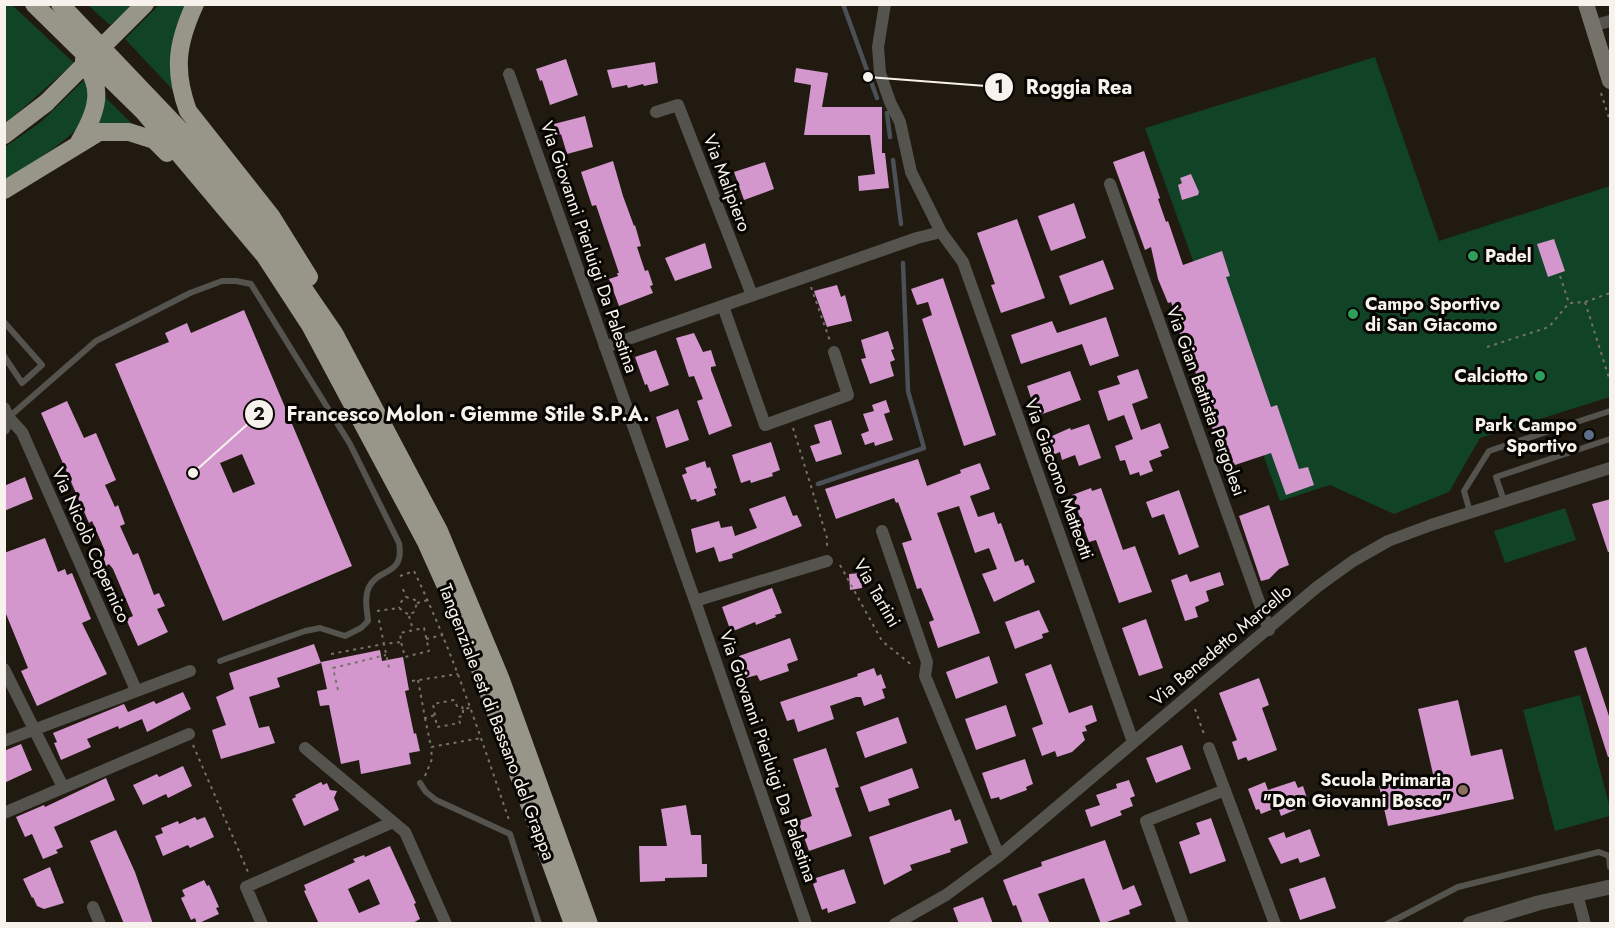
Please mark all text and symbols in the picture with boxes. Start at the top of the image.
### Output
callout: Roggia Rea [984,68,1145,106]
text: Roggia Rea [1026,73,1132,102]
text: 1 [994,74,1004,100]
street label: Via Giovanni Pierluigi Da Palestina [534,117,644,377]
street label: Via Malipiero [696,130,758,236]
place label: Padel [1485,243,1532,269]
marker: Padel [1466,249,1480,263]
place label: Campo Sportivo di San Giacomo [1365,291,1500,338]
street label: Via Gian Battista Pergolesi [1160,302,1252,500]
marker: Campo Sportivo di San Giacomo [1346,307,1360,321]
place label: Calciotto [1454,363,1528,389]
marker: Calciotto [1533,369,1547,383]
callout: Francesco Molon - Giemme Stile S.P.A. [244,395,661,433]
street label: Via Giacomo Matteotti [1018,395,1100,563]
text: Francesco Molon - Giemme Stile S.P.A. [287,400,650,429]
text: 2 [253,401,265,427]
place label: Park Campo Sportivo [1475,412,1577,459]
marker: Park Campo Sportivo [1582,428,1596,442]
street label: Via Nicolò Copernico [45,463,137,627]
street label: Via Tartini [847,554,907,632]
street label: Via Benedetto Marcello [1145,578,1297,712]
street label: Tangenziale est di Bassano del Grappa [432,580,562,864]
street label: Via Giovanni Pierluigi Da Palestina [713,626,823,886]
place label: Scuola Primaria "Don Giovanni Bosco" [1263,767,1451,814]
marker: Scuola Primaria "Don Giovanni Bosco" [1456,783,1470,797]

